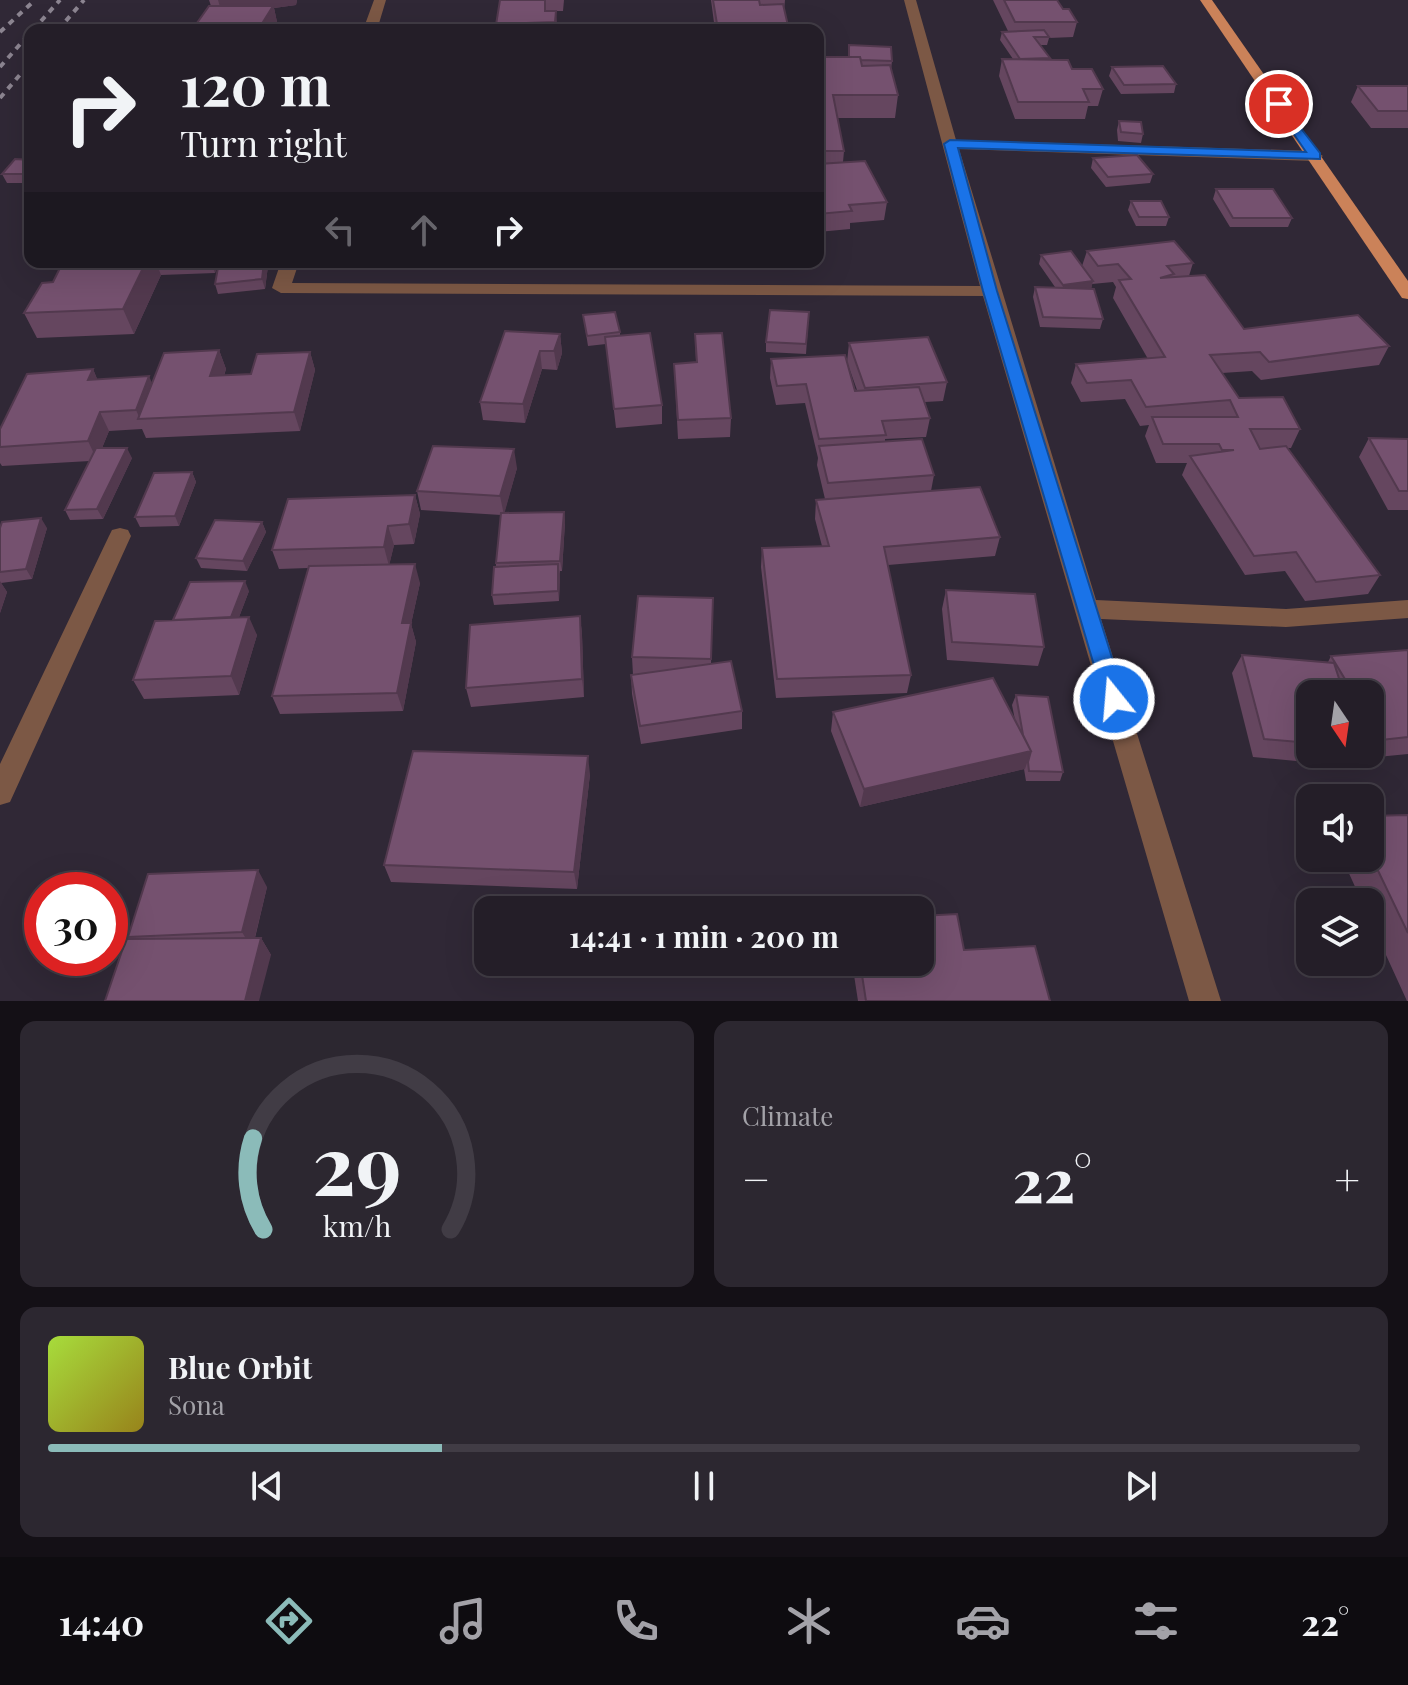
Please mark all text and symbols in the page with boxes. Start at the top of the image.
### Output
text: 120 m [180,46,331,121]
icon: right [48,56,152,160]
pin [1245,70,1313,138]
icon: arrive [1257,82,1301,126]
text: Turn right [180,118,347,166]
icon: left [318,208,362,252]
icon: ahead [402,208,446,252]
icon: right [486,208,530,252]
position arrow [1072,657,1156,741]
north arrow [1296,680,1384,768]
map controls [1296,680,1384,976]
button: sound [1296,784,1384,872]
speed limit sign: 30 [24,872,128,976]
button: layers [1296,888,1384,976]
text: 14:41 · 1 min · 200 m [569,916,839,956]
text: Climate [742,1098,833,1133]
text: 29 [312,1106,402,1217]
text: 22° [1012,1138,1092,1218]
text: − [742,1148,770,1207]
text: + [1334,1148,1360,1207]
text: km/h [323,1206,391,1244]
text: Blue Orbit [168,1347,312,1387]
text: Sona [168,1387,225,1422]
icon: previous [245,1464,289,1508]
icon: pause [682,1464,726,1508]
icon: next [1119,1464,1163,1508]
icon: directions [261,1593,317,1649]
icon: music [435,1593,491,1649]
icon: phone [608,1593,664,1649]
icon: climate [781,1593,837,1649]
icon: car [955,1593,1011,1649]
icon: filters [1128,1593,1184,1649]
text: 14:40 [59,1597,144,1645]
text: 22° [1301,1597,1349,1645]

